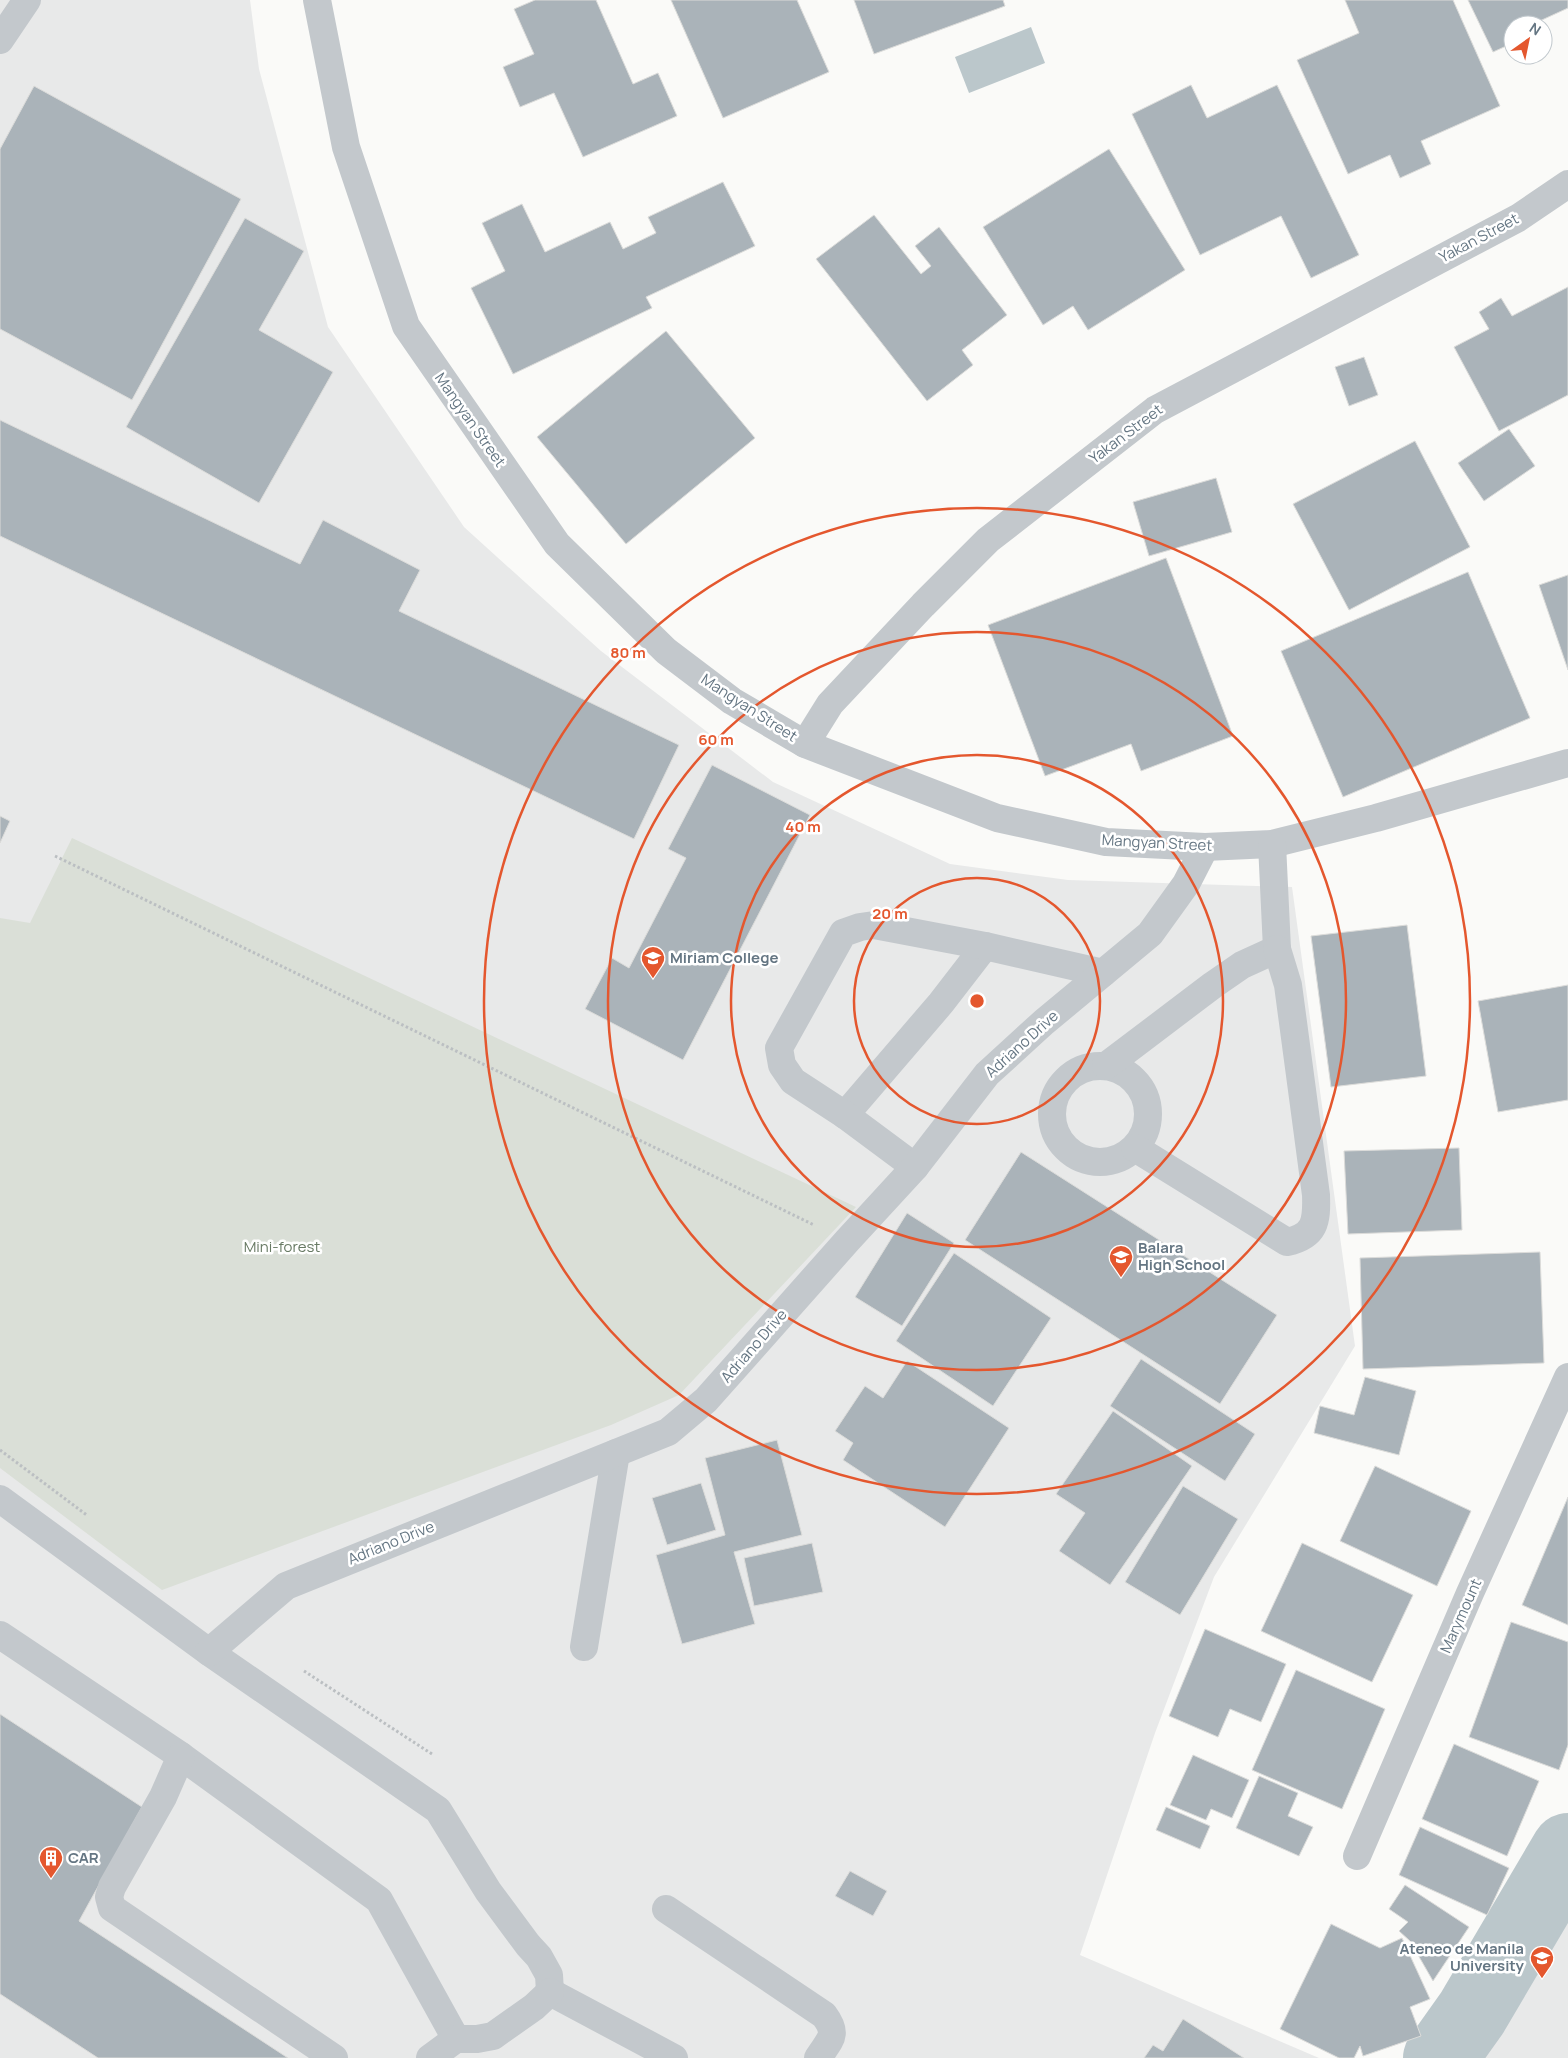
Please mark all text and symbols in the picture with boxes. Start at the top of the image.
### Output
north arrow [1503,15,1553,65]
text: N [1526,18,1545,39]
street label: Yakan Street [1435,208,1522,267]
street label: Mangyan Street [430,368,511,471]
street label: Yakan Street [1085,399,1167,468]
text: 80 m [610,642,646,663]
street label: Mangyan Street [697,669,801,747]
text: 60 m [698,729,734,750]
text: 40 m [785,816,821,837]
street label: Mangyan Street [1101,829,1213,856]
text: 20 m [872,903,908,924]
school or university icon: Miriam College [640,945,666,979]
place label: Miriam College [670,947,778,968]
centre of rings [968,992,986,1010]
street label: Adriano Drive [981,1005,1063,1082]
park label: Mini-forest [244,1236,320,1257]
place label: Balara High School [1138,1237,1225,1275]
school or university icon: Balara High School [1108,1244,1134,1278]
street label: Adriano Drive [716,1304,792,1387]
street label: Adriano Drive [344,1516,437,1569]
street label: Marymount [1435,1575,1486,1656]
building icon: CAR [38,1845,64,1879]
place label: CAR [68,1847,99,1868]
place label: Ateneo de Manila University [1400,1938,1525,1976]
school or university icon: Ateneo de Manila University [1529,1945,1555,1979]

